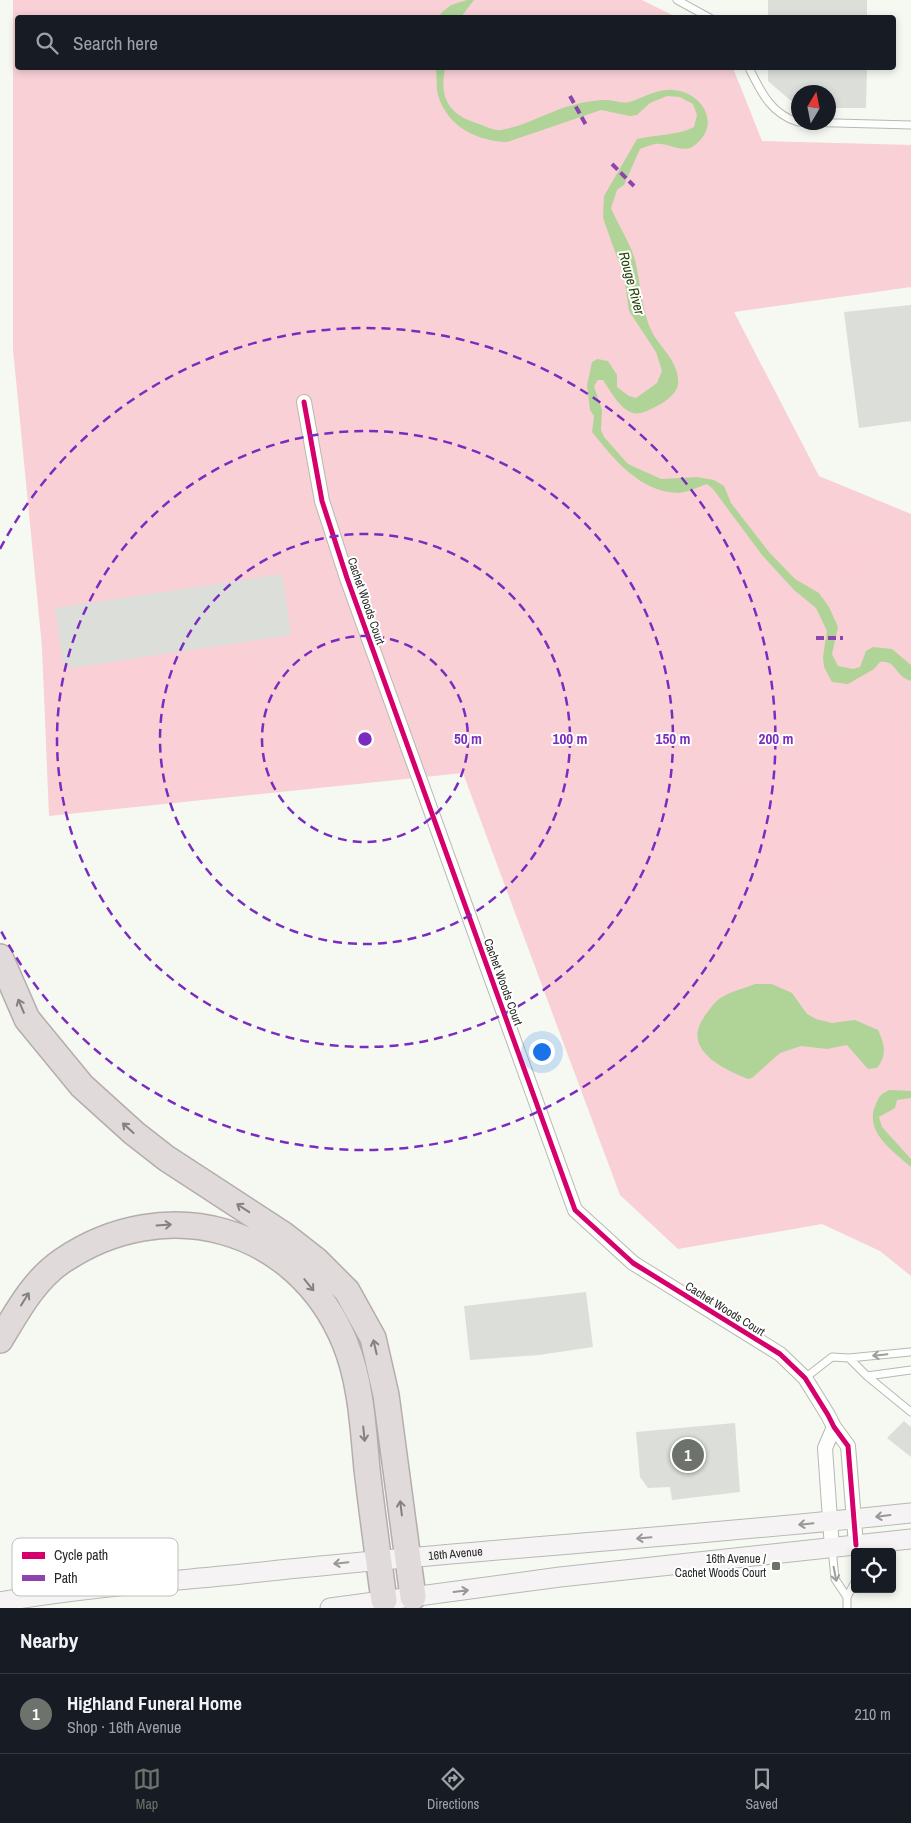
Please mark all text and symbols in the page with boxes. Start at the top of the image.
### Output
search box [15,15,896,70]
icon: search [33,29,61,57]
text: Search here [73,30,158,56]
north arrow [791,85,836,130]
water label: Rouge River [615,250,649,318]
street label: Cachet Woods Court [344,555,388,647]
text: 50 m [454,728,482,749]
text: 100 m [553,728,587,749]
text: 150 m [656,728,690,749]
text: 200 m [759,728,793,749]
centre of rings [356,730,374,748]
street label: Cachet Woods Court [480,936,526,1028]
one-way arrow [16,999,26,1014]
your location [529,1039,555,1065]
one-way arrow [121,1122,134,1133]
one-way arrow [236,1203,250,1213]
one-way arrow [156,1220,172,1230]
one-way arrow [303,1278,314,1291]
street label: Cachet Woods Court [682,1278,768,1340]
one-way arrow [21,1292,31,1306]
one-way arrow [370,1340,379,1356]
one-way arrow [872,1350,888,1360]
one-way arrow [359,1426,369,1442]
pin: 1 [672,1436,704,1474]
one-way arrow [395,1500,405,1516]
one-way arrow [875,1511,891,1521]
one-way arrow [798,1519,814,1529]
one-way arrow [636,1534,652,1543]
legend [12,1538,178,1596]
street label: 16th Avenue [427,1543,483,1564]
text: Cycle path [54,1546,108,1564]
map controls [851,1548,896,1593]
button: locate [851,1548,896,1593]
place label: 16th Avenue / Cachet Woods Court [675,1551,766,1581]
one-way arrow [333,1558,349,1568]
marker: 16th Avenue / Cachet Woods Court [770,1560,782,1572]
one-way arrow [831,1565,841,1581]
text: Path [54,1569,78,1587]
one-way arrow [453,1586,469,1596]
text: Nearby [20,1626,78,1655]
text: Highland Funeral Home [67,1690,242,1716]
text: 1 [32,1703,40,1725]
text: 210 m [855,1703,891,1725]
text: Shop · 16th Avenue [67,1716,181,1738]
tab: Map [133,1765,161,1813]
tab: Directions [427,1765,479,1813]
tab: Saved [745,1765,778,1813]

